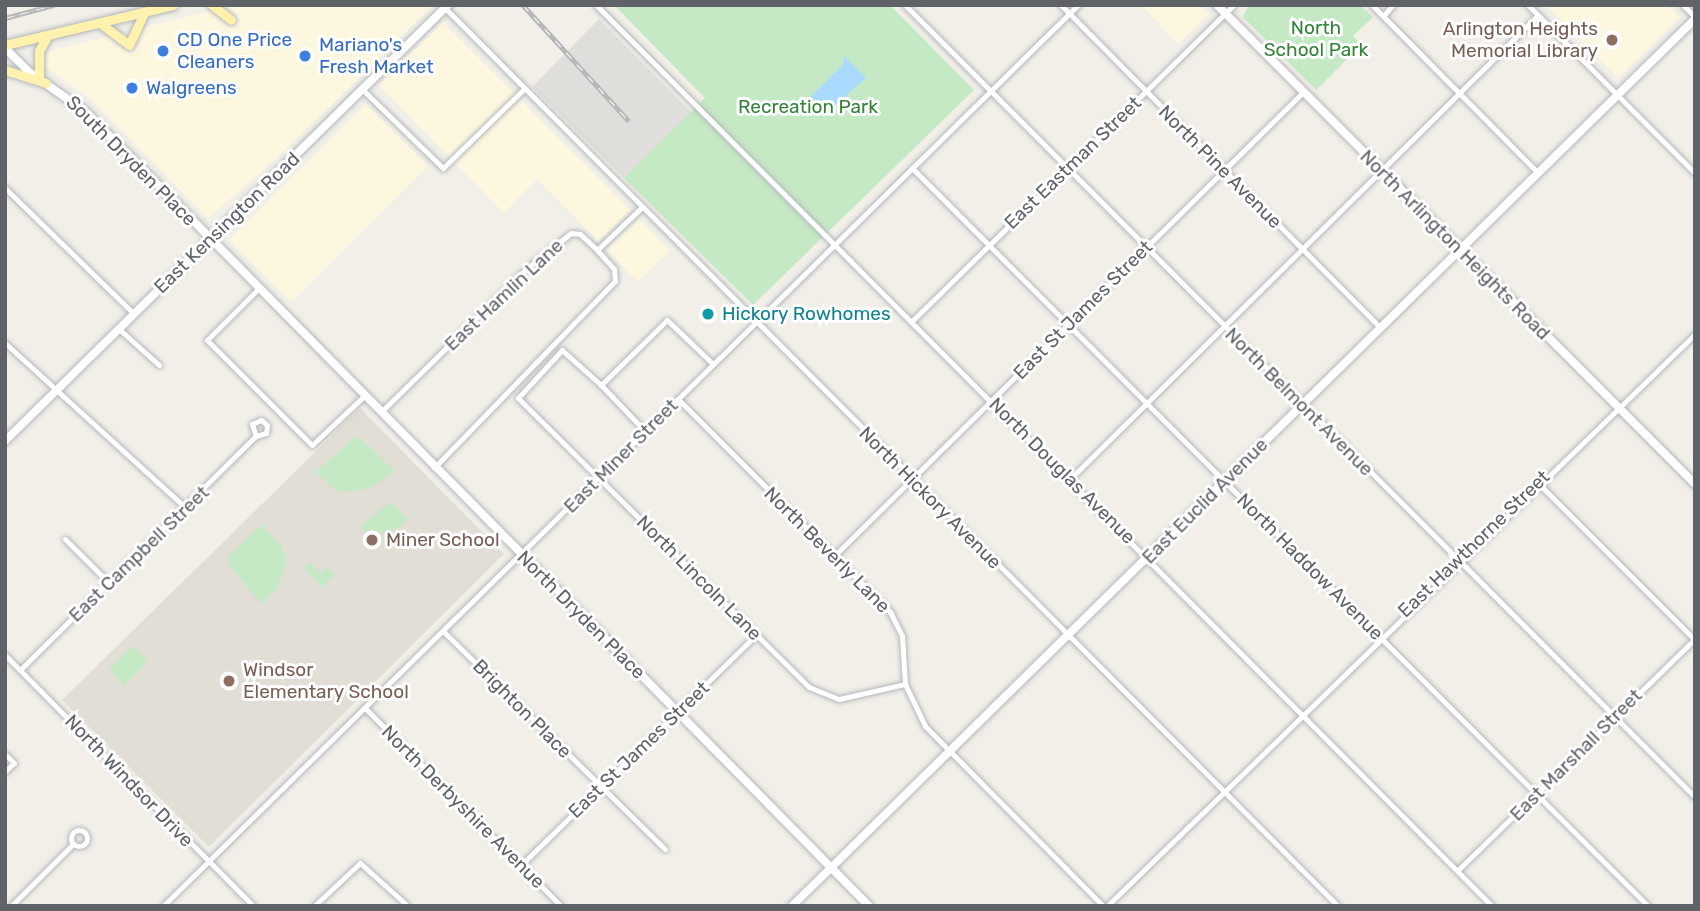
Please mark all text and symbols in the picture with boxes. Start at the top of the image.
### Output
park label: North School Park [1264,17,1368,61]
place label: Arlington Heights Memorial Library [1443,18,1598,62]
place label: CD One Price Cleaners [177,29,292,73]
marker: Arlington Heights Memorial Library [1604,32,1620,48]
place label: Mariano's Fresh Market [319,34,434,78]
marker: CD One Price Cleaners [155,43,171,59]
marker: Mariano's Fresh Market [297,48,313,64]
place label: Walgreens [146,77,237,99]
marker: Walgreens [124,80,140,96]
street label: South Dryden Place [61,91,201,231]
street label: East Eastman Street [1000,92,1146,234]
park label: Recreation Park [738,96,878,118]
street label: North Pine Avenue [1154,101,1286,233]
street label: North Arlington Heights Road [1355,145,1555,345]
street label: East Kensington Road [150,148,304,298]
street label: East Hamlin Lane [440,234,568,356]
street label: East St James Street [1009,236,1157,384]
place label: Hickory Rowhomes [722,303,891,325]
marker: Hickory Rowhomes [700,306,716,322]
street label: North Belmont Avenue [1220,323,1378,481]
street label: North Douglas Avenue [984,393,1140,549]
street label: East Miner Street [559,394,683,518]
street label: North Hickory Avenue [854,422,1006,574]
street label: East Euclid Avenue [1137,433,1273,569]
street label: East Hawthorne Street [1393,466,1555,622]
street label: East Campbell Street [64,481,214,627]
street label: North Beverly Lane [759,482,895,618]
street label: North Haddow Avenue [1232,489,1388,645]
street label: North Lincoln Lane [632,511,766,645]
place label: Miner School [386,529,500,551]
marker: Miner School [364,532,380,548]
street label: North Dryden Place [512,546,650,684]
street label: Brighton Place [468,655,576,763]
place label: Windsor Elementary School [243,659,409,703]
marker: Windsor Elementary School [221,673,237,689]
street label: East St James Street [564,677,714,823]
street label: East Marshall Street [1505,684,1647,826]
street label: North Windsor Drive [60,710,198,852]
street label: North Derbyshire Avenue [377,721,549,893]

